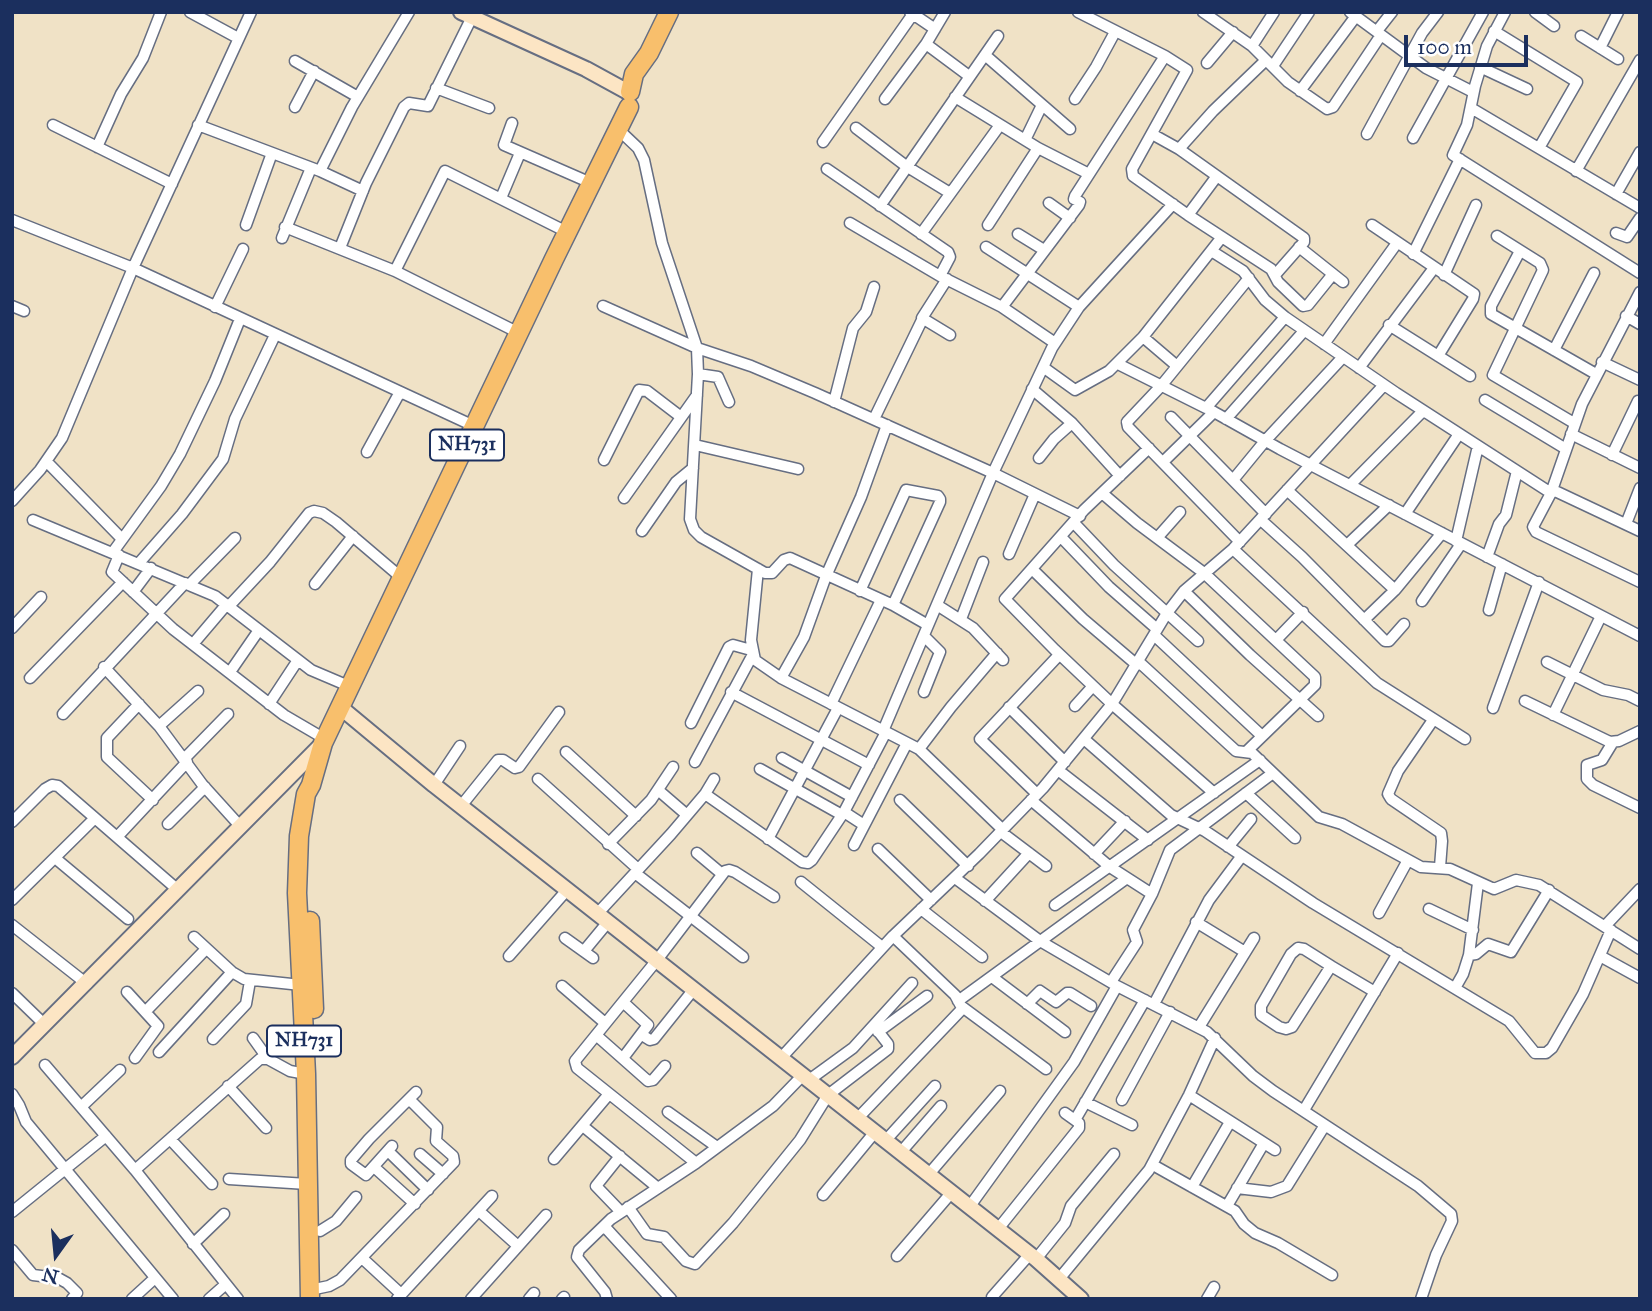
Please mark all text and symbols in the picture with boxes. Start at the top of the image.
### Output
scale bar [1407,21,1531,65]
text: 100 m [1417,34,1472,60]
road number: NH731 [430,430,504,460]
road number: NH731 [267,1026,341,1056]
north arrow [21,1220,91,1290]
text: N [40,1263,61,1289]

